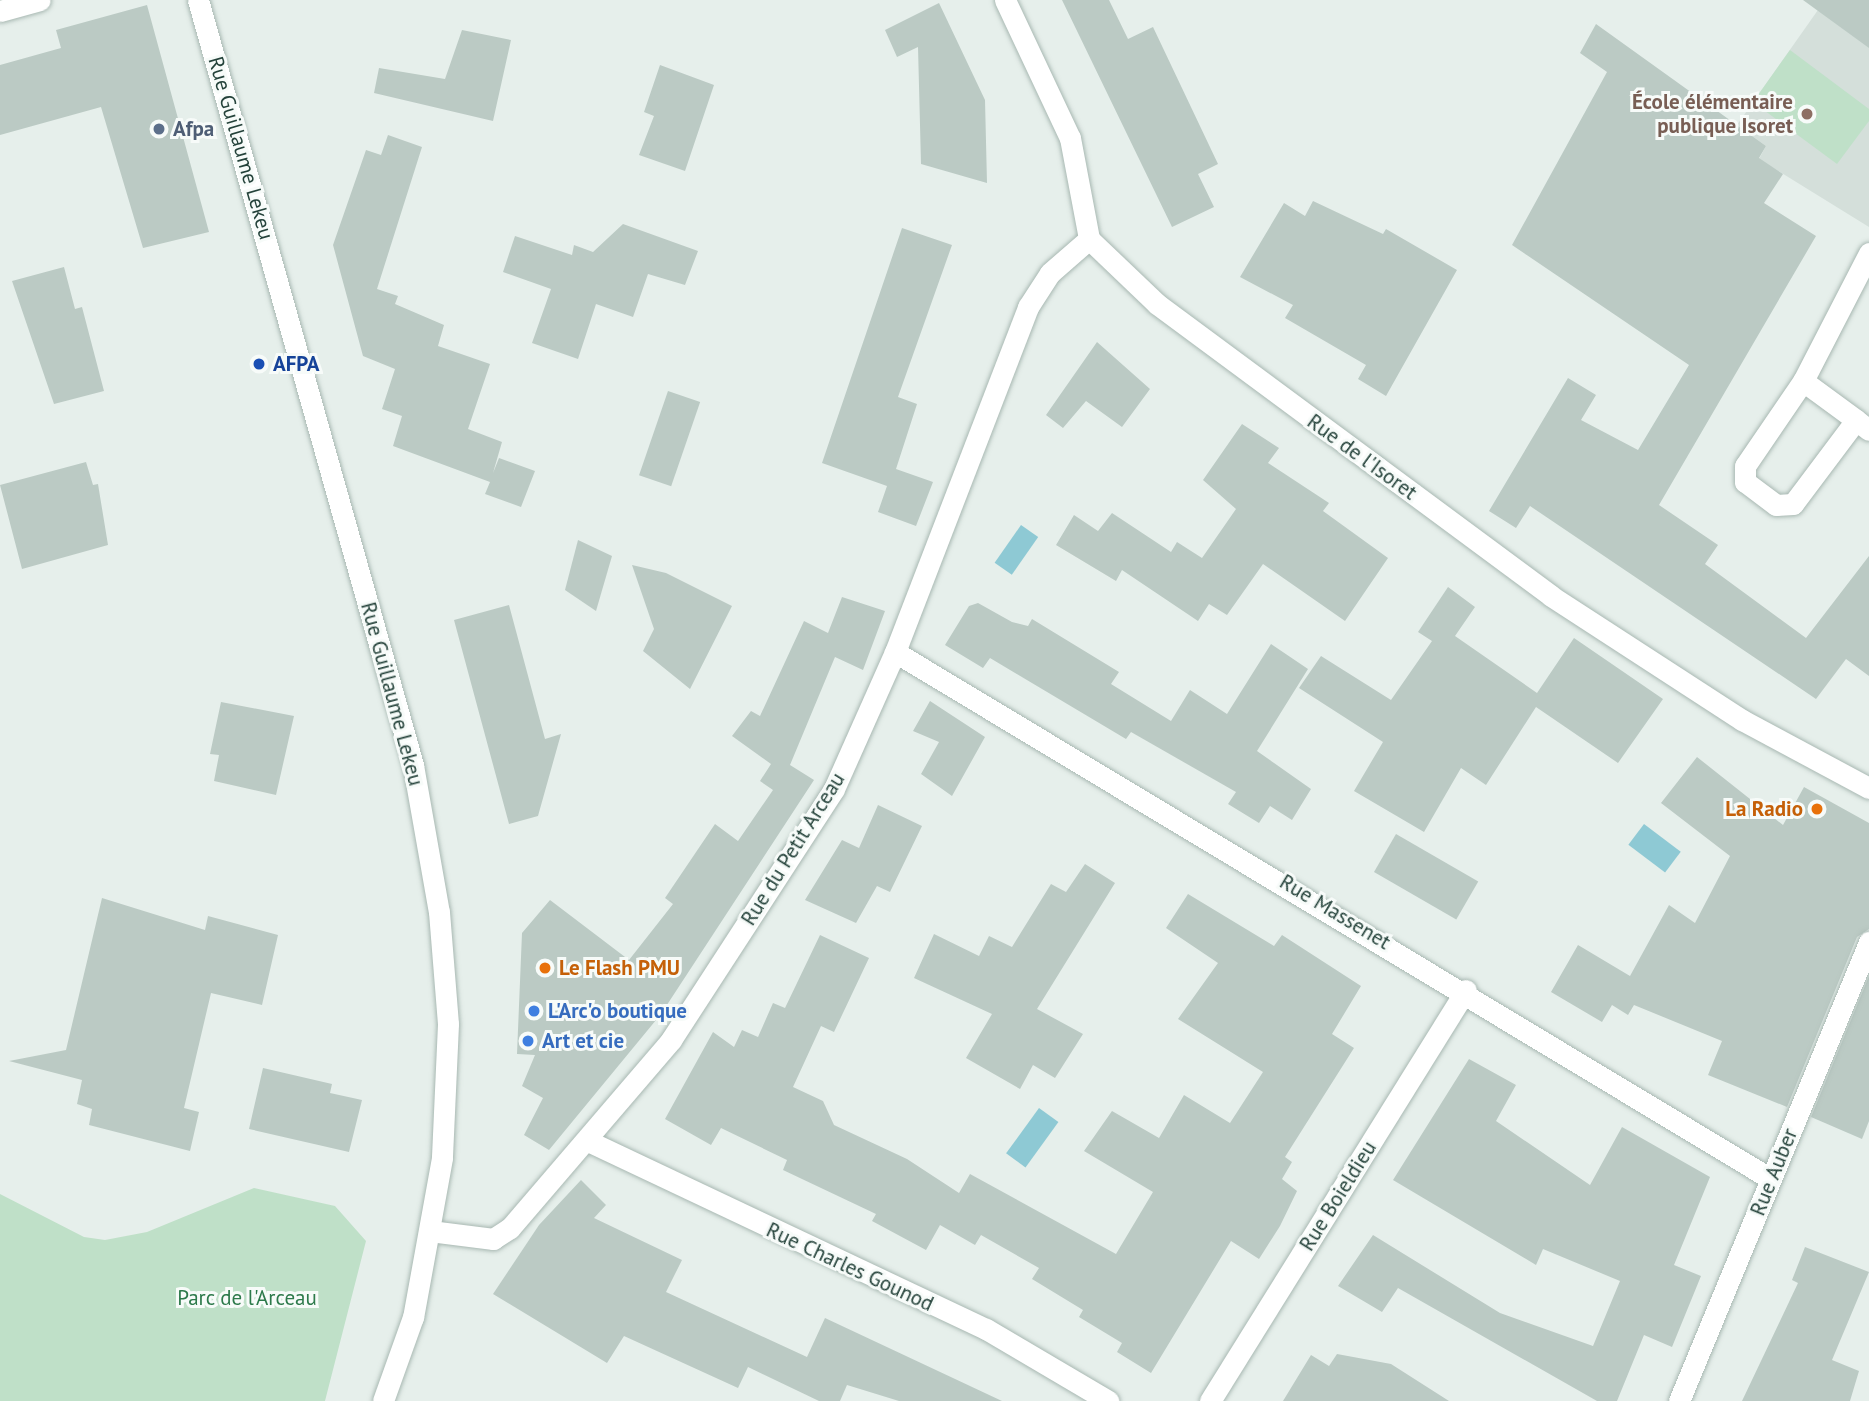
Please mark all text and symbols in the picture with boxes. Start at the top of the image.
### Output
street label: Rue Guillaume Lekeu [203,54,279,242]
place label: École élémentaire publique Isoret [1632,89,1793,139]
marker: École élémentaire publique Isoret [1799,106,1815,122]
place label: Afpa [173,116,214,142]
marker: Afpa [151,121,167,137]
place label: AFPA [273,351,319,377]
marker: AFPA [251,356,267,372]
street label: Rue de l'Isoret [1302,409,1422,505]
street label: Rue Guillaume Lekeu [355,599,429,789]
street label: Rue du Petit Arceau [736,768,850,930]
place label: La Radio [1725,796,1803,822]
marker: La Radio [1809,801,1825,817]
street label: Rue Massenet [1275,869,1395,955]
place label: Le Flash PMU [559,955,680,981]
marker: Le Flash PMU [537,960,553,976]
place label: L'Arc'o boutique [548,998,687,1024]
marker: L'Arc'o boutique [526,1003,542,1019]
place label: Art et cie [542,1028,624,1054]
marker: Art et cie [520,1033,536,1049]
street label: Rue Auber [1745,1124,1803,1220]
street label: Rue Boieldieu [1294,1136,1382,1256]
street label: Rue Charles Gounod [762,1217,938,1317]
park label: Parc de l'Arceau [177,1285,317,1311]

